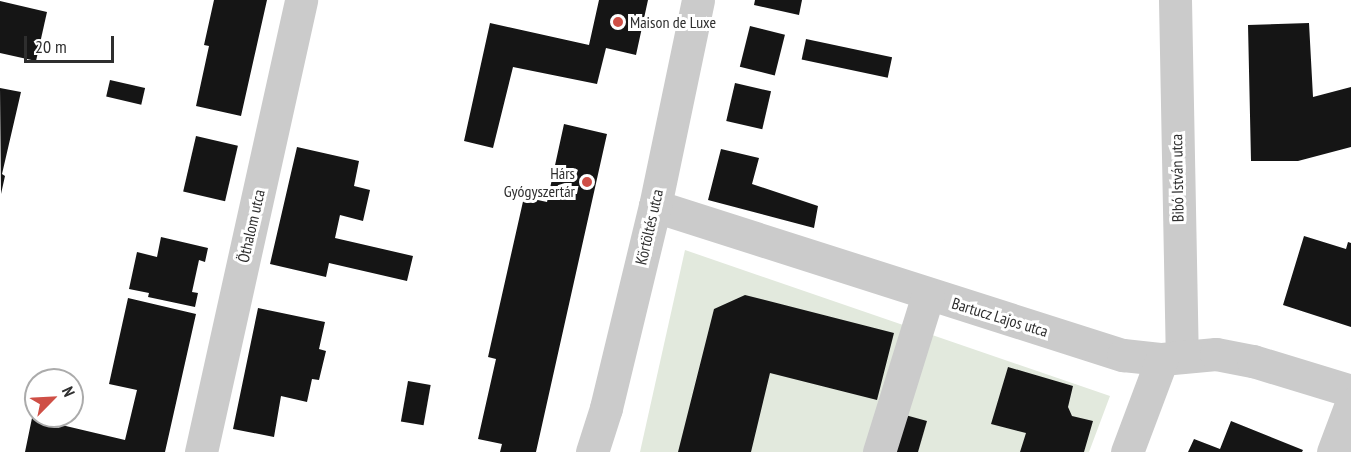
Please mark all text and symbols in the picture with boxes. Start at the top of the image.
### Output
place label: Maison de Luxe [630,12,716,32]
marker: Maison de Luxe [611,15,625,29]
scale bar [27,24,117,62]
text: 20 m [35,35,67,58]
street label: Bibó István utca [1167,134,1187,222]
place label: Hárs Gyógyszertár [504,163,575,201]
marker: Hárs Gyógyszertár [580,175,594,189]
street label: Körtöltés utca [631,187,667,267]
street label: Öthalom utca [233,188,269,264]
street label: Bartucz Lajos utca [949,293,1051,341]
north arrow [24,368,84,428]
text: N [58,383,80,399]

